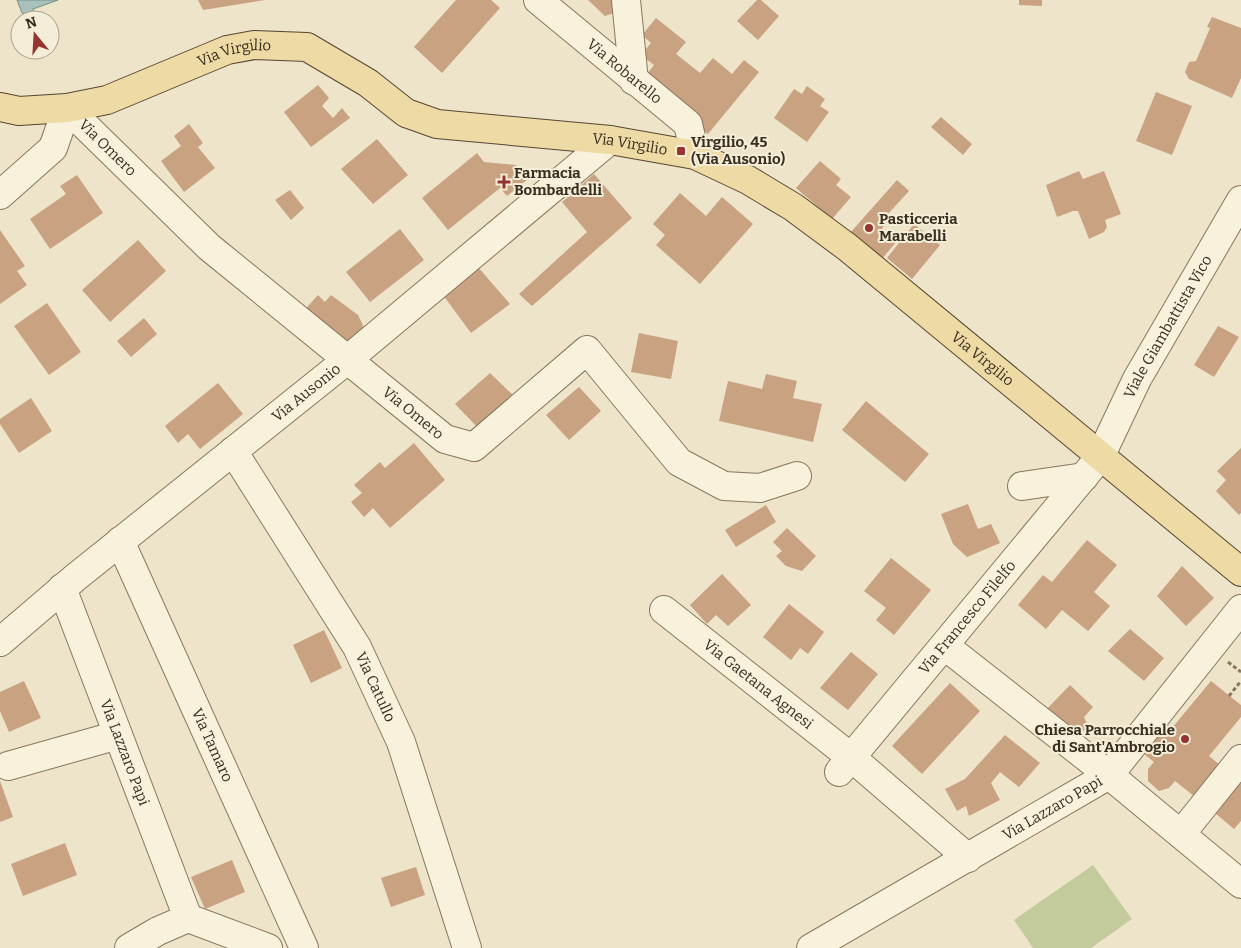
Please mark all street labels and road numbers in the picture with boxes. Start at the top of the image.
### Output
street label: Via Robarello [583,35,666,108]
street label: Via Virgilio [195,36,272,70]
street label: Via Omero [75,116,140,180]
street label: Via Virgilio [592,129,669,159]
street label: Viale Giambattista Vico [1120,252,1216,401]
street label: Via Virgilio [948,328,1018,390]
street label: Via Ausonio [268,360,344,426]
street label: Via Omero [379,383,447,443]
street label: Via Francesco Filelfo [915,557,1020,678]
street label: Via Gaetana Agnesi [700,636,817,733]
street label: Via Catullo [352,649,399,725]
street label: Via Lazzaro Papi [96,697,153,809]
street label: Via Tamaro [188,705,237,785]
street label: Via Lazzaro Papi [999,772,1106,844]

